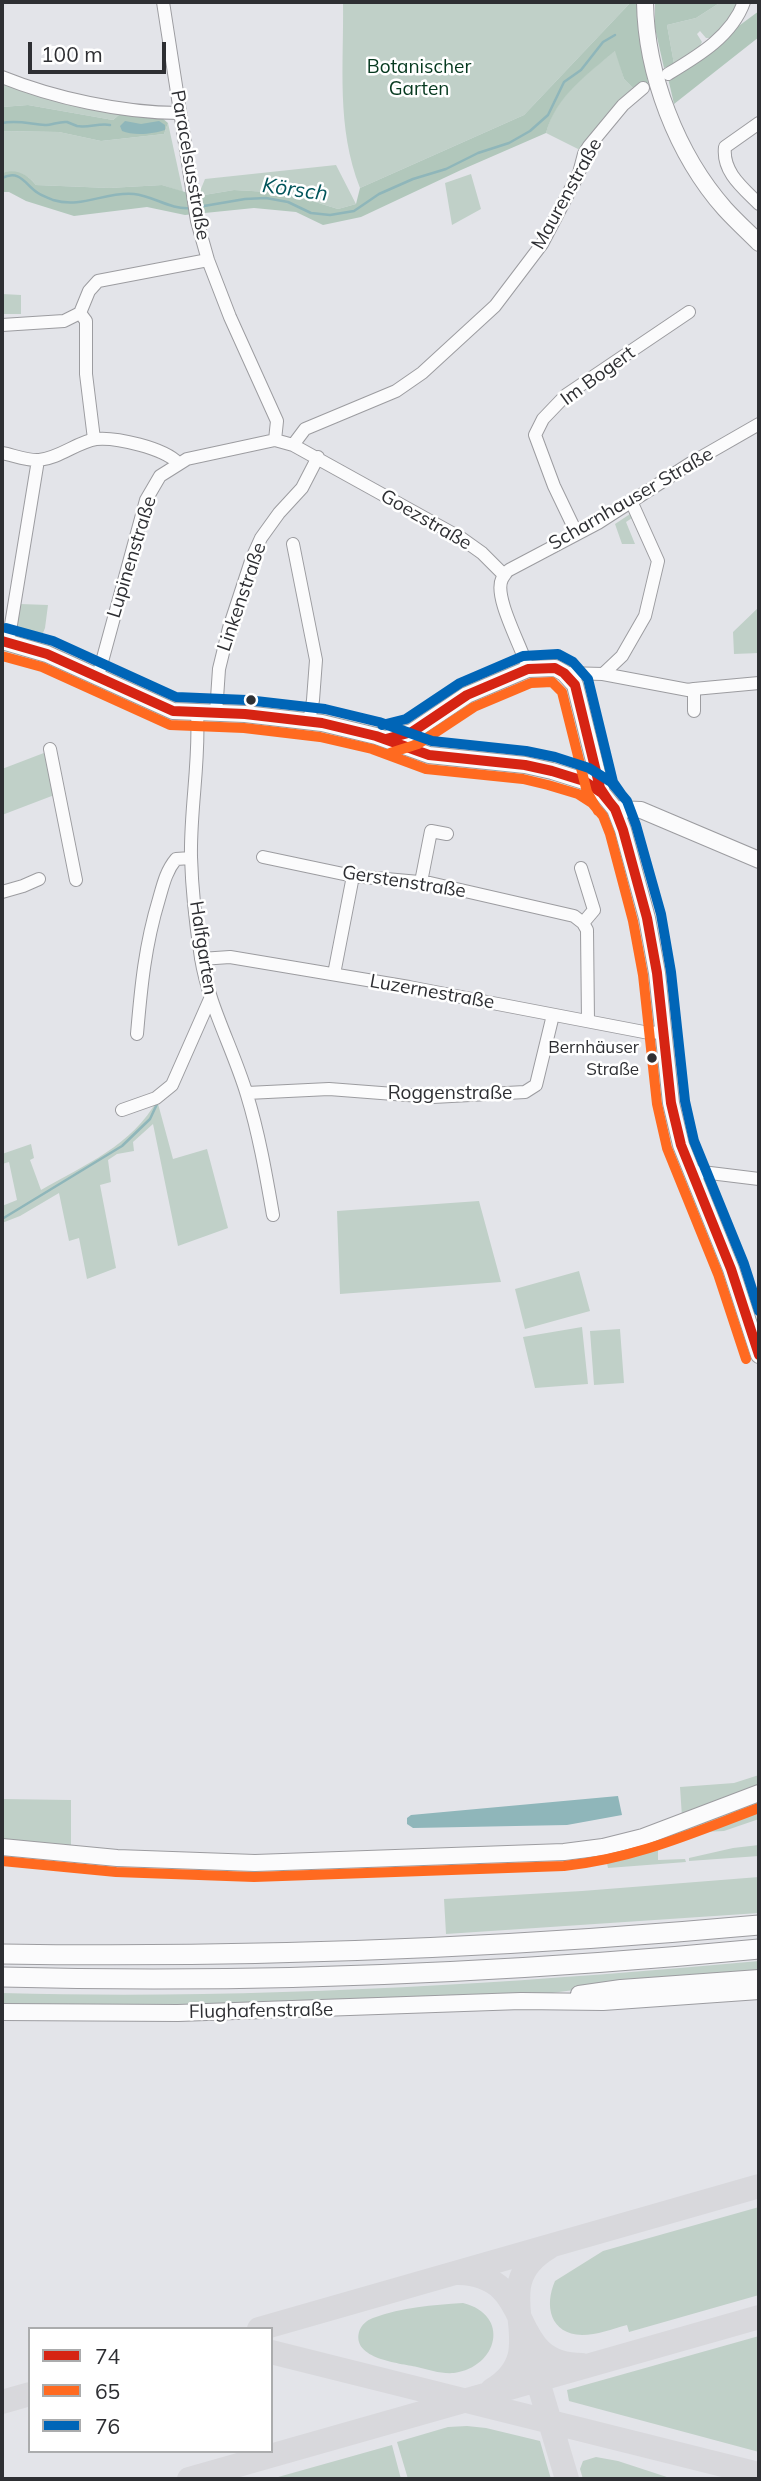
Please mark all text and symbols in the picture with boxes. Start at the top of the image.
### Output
scale bar [32,28,170,72]
text: 100 m [41,41,103,67]
park label: Botanischer Garten [367,56,471,100]
street label: Paracelsusstraße [166,88,214,242]
street label: Maurenstraße [527,134,607,254]
water label: Körsch [261,173,329,207]
street label: Im Bogert [556,341,640,411]
street label: Scharnhauser Straße [545,443,717,555]
street label: Goezstraße [376,485,476,555]
street label: Lupinenstraße [103,493,161,621]
street label: Linkenstraße [213,540,271,654]
unlabelled marker [244,693,258,707]
street label: Gerstenstraße [341,861,467,903]
street label: Halfgarten [184,899,222,997]
street label: Luzernestraße [368,970,496,1014]
place label: Bernhäuser Straße [548,1038,639,1078]
marker: Bernhäuser Straße [645,1051,659,1065]
street label: Roggenstraße [388,1082,512,1104]
street label: Flughafenstraße [189,1998,333,2024]
legend [28,2327,273,2453]
text: 74 [95,2343,120,2369]
text: 65 [95,2378,120,2404]
text: 76 [95,2413,120,2439]

